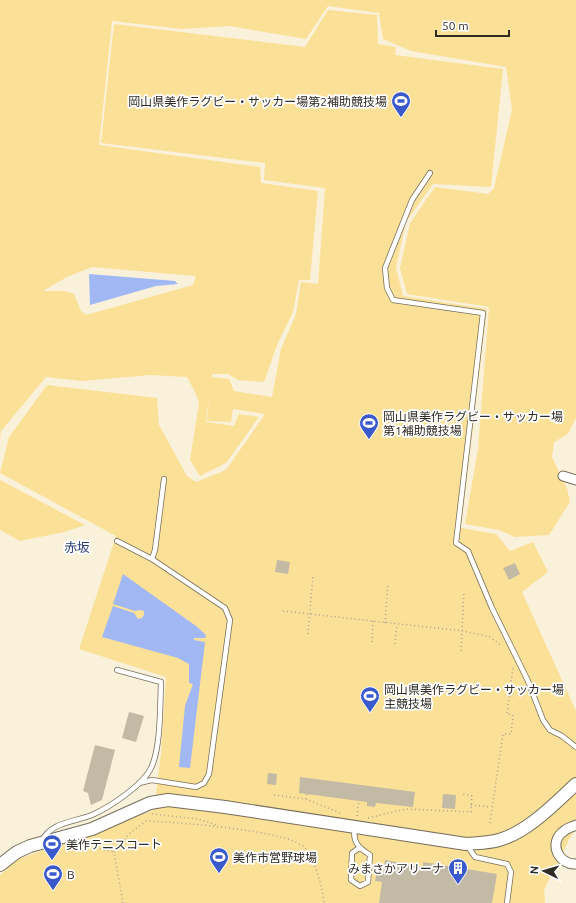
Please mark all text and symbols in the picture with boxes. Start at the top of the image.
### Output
scale bar [436,12,509,38]
text: 50 m [442,19,469,32]
sports icon: 岡山県美作ラグビー・サッカー場第2補助競技場 [390,90,412,118]
place label: 岡山県美作ラグビー・サッカー場第2補助競技場 [128,95,387,108]
place label: 岡山県美作ラグビー・サッカー場 第1補助競技場 [383,410,563,437]
sports icon: 岡山県美作ラグビー・サッカー場 第1補助競技場 [358,412,380,440]
district label: 赤坂 [64,540,90,554]
place label: 岡山県美作ラグビー・サッカー場 主競技場 [384,683,564,710]
sports icon: 岡山県美作ラグビー・サッカー場 主競技場 [359,685,381,713]
sports icon: 美作テニスコート [41,833,63,861]
place label: 美作テニスコート [66,838,162,851]
sports icon: 美作市営野球場 [208,846,230,874]
place label: 美作市営野球場 [233,851,317,864]
north arrow [524,851,564,891]
building icon: みまさかアリーナ [447,857,469,885]
place label: みまさかアリーナ [348,862,444,875]
sports icon: B [42,863,64,891]
text: N [528,866,540,875]
place label: B [67,868,75,881]

